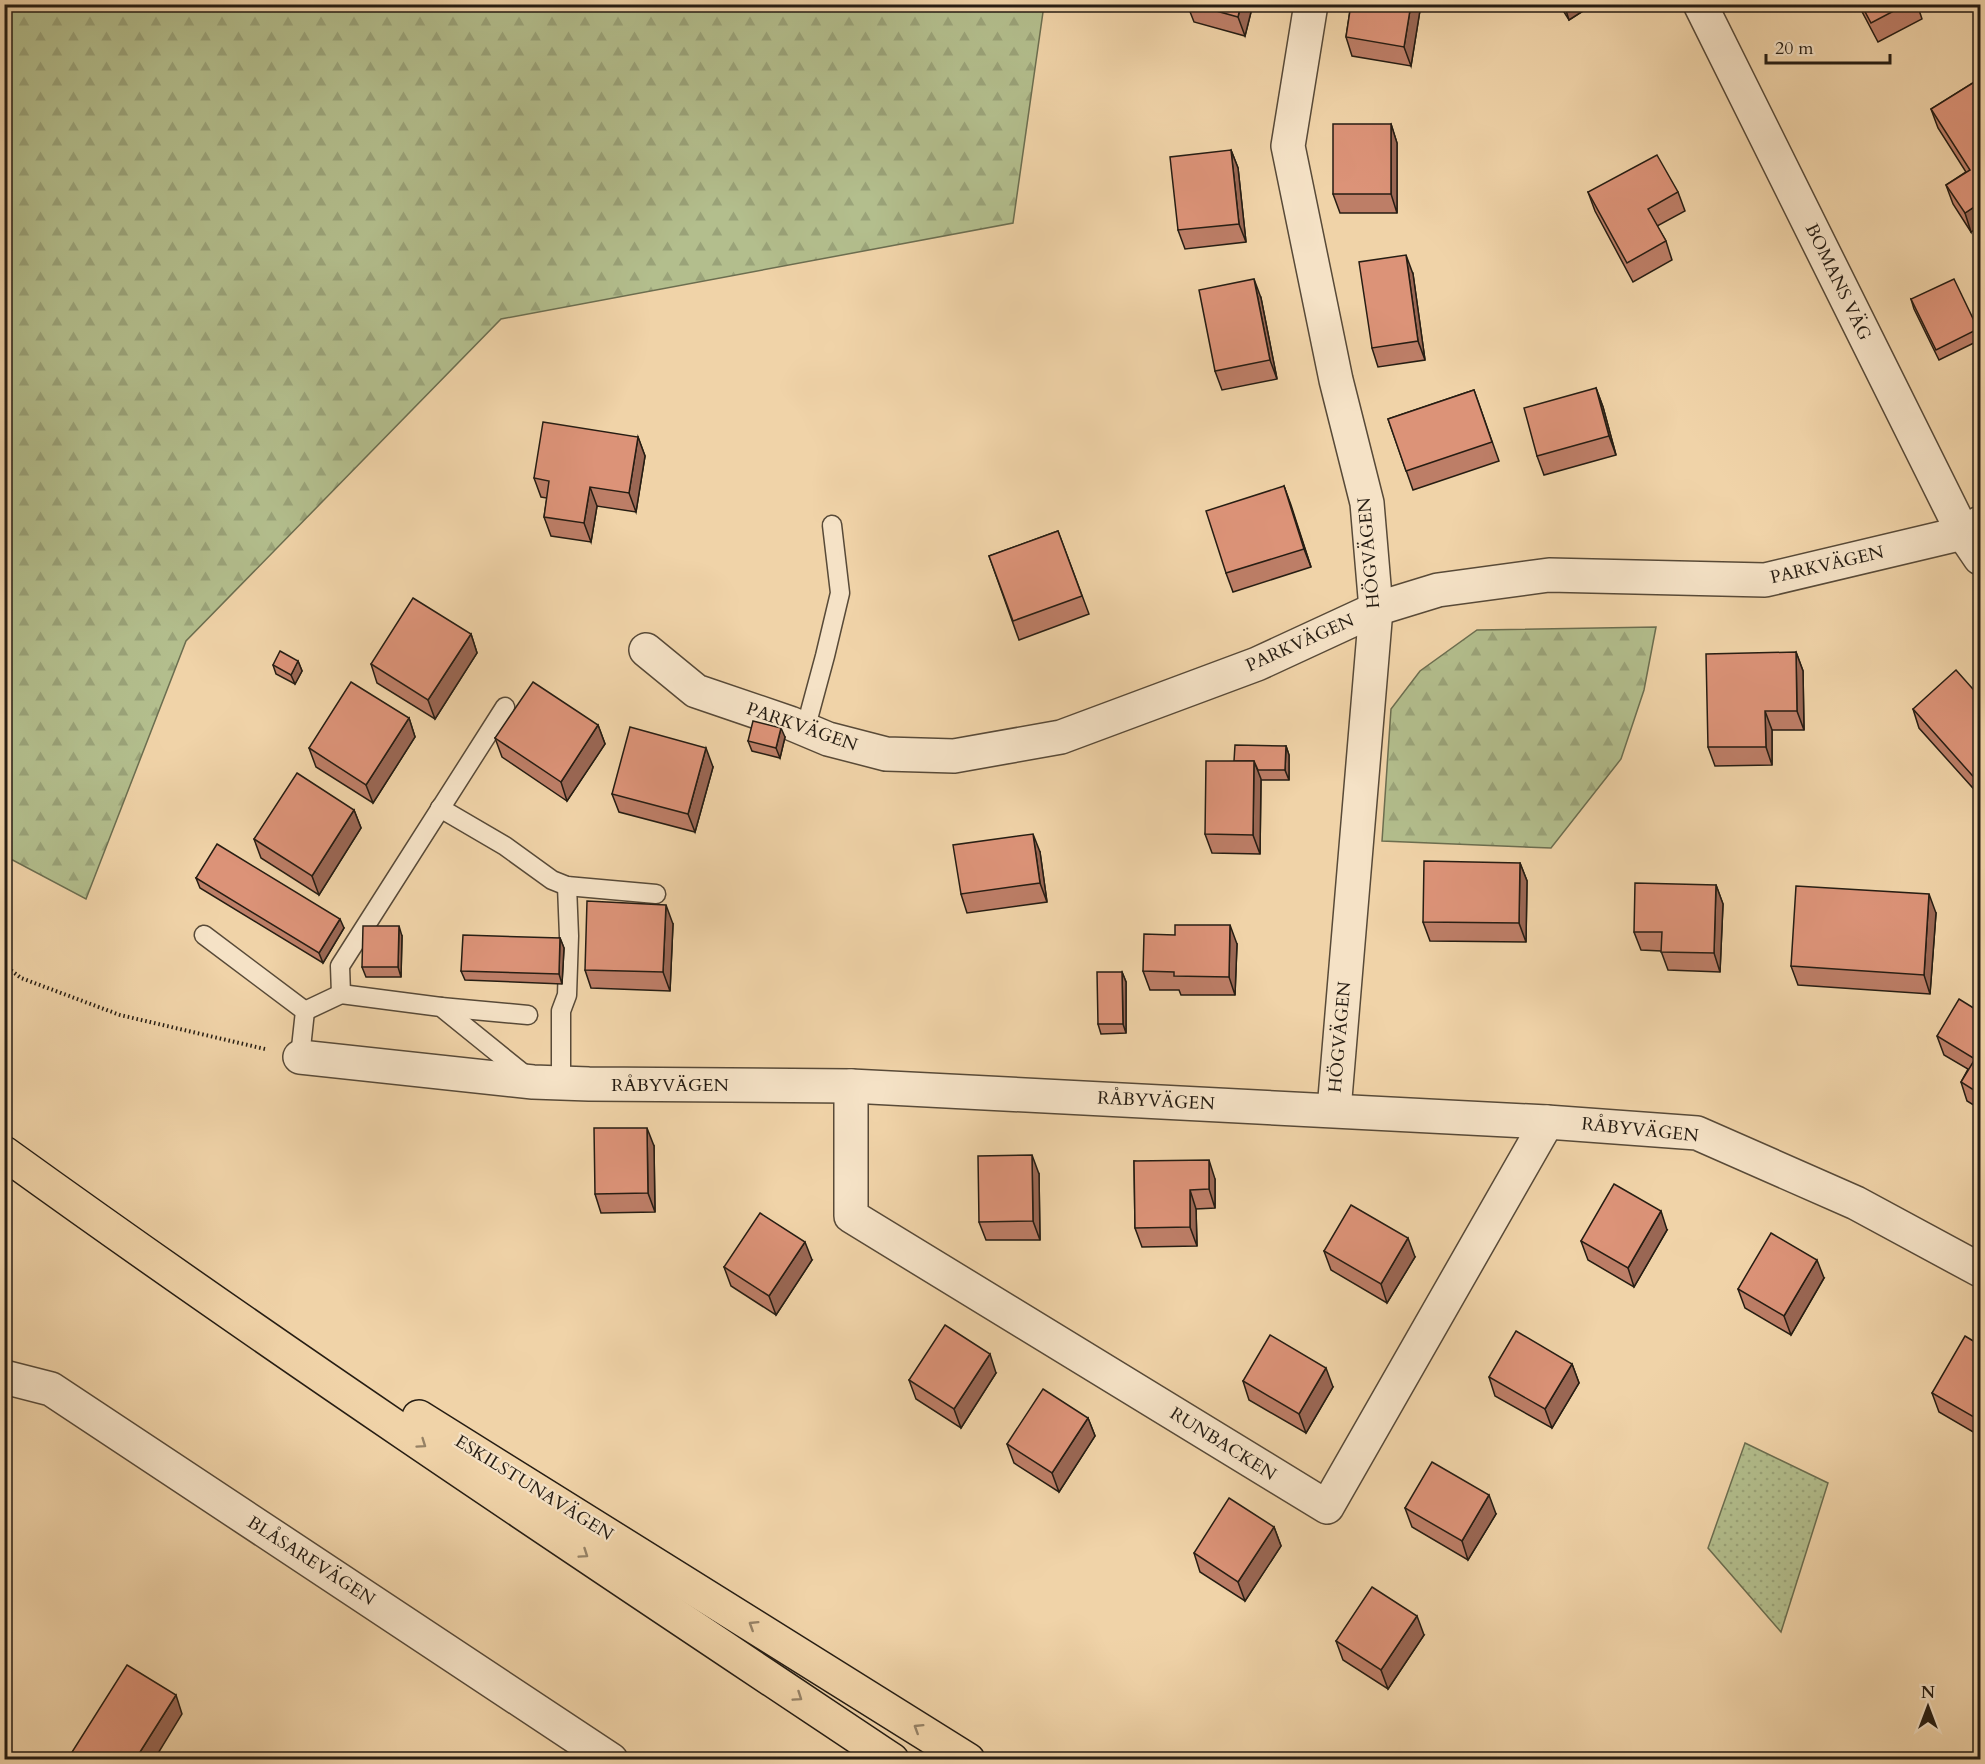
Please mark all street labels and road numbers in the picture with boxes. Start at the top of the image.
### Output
street label: BOMANS VÄG [1799,219,1877,345]
street label: HÖGVÄGEN [1352,496,1386,610]
street label: PARKVÄGEN [1768,540,1887,590]
street label: PARKVÄGEN [1242,608,1359,678]
street label: PARKVÄGEN [743,696,862,758]
street label: HÖGVÄGEN [1323,980,1357,1094]
street label: RÅBYVÄGEN [611,1073,729,1098]
street label: RÅBYVÄGEN [1097,1085,1216,1117]
street label: RÅBYVÄGEN [1580,1111,1700,1149]
street label: RUNBACKEN [1165,1401,1282,1487]
street label: ESKILSTUNAVÄGEN [450,1429,619,1547]
street label: BLÅSAREVÄGEN [242,1510,380,1612]

